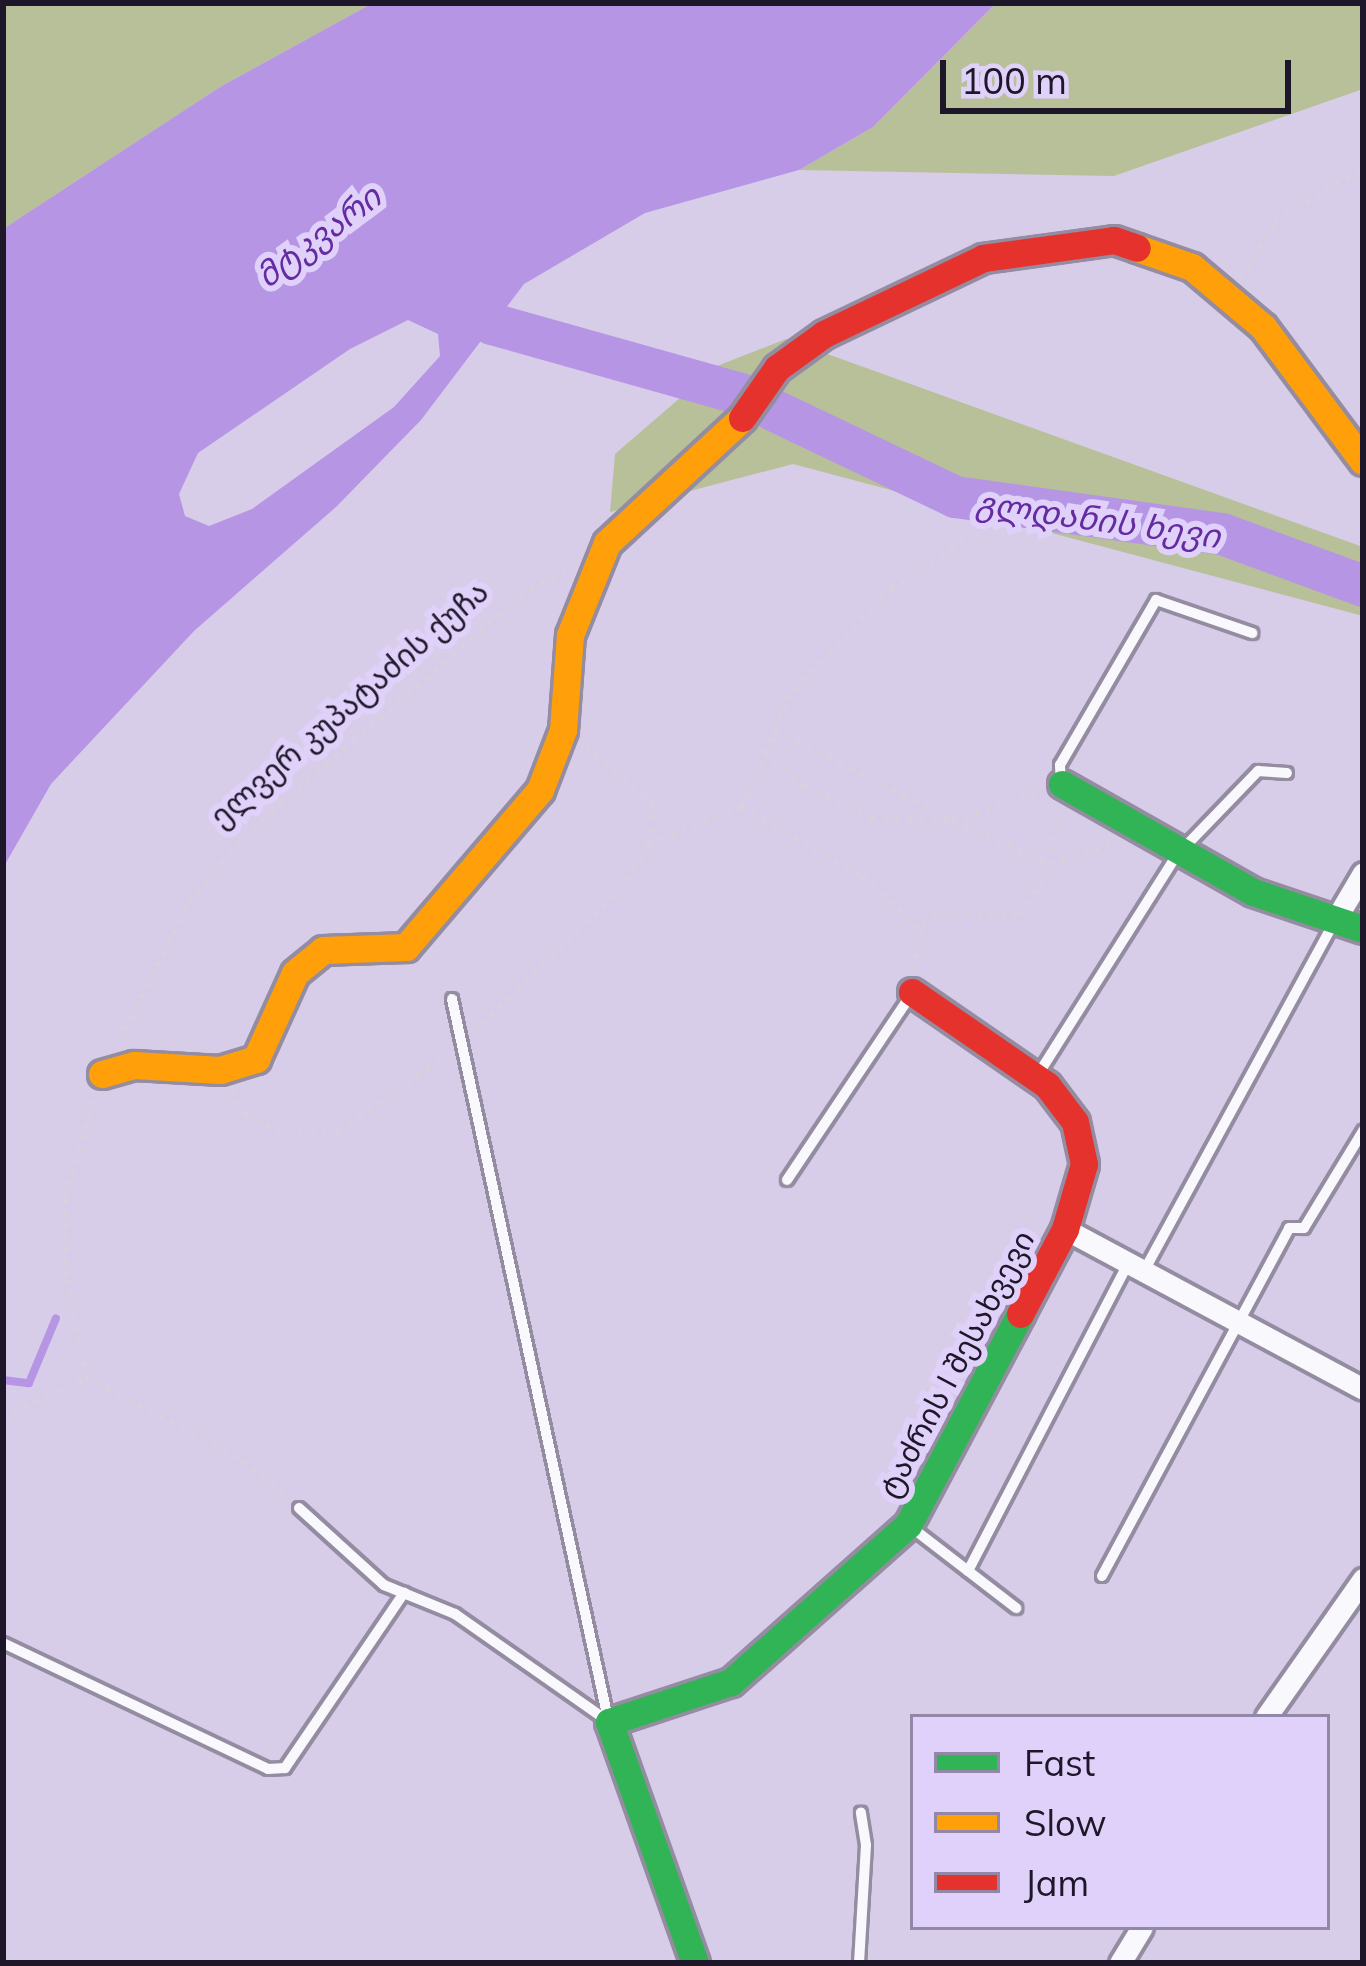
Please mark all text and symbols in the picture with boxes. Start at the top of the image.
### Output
scale bar [946,36,1297,110]
text: 100 m [961,58,1067,103]
water label: მტკვარი [248,176,388,296]
water label: გლდანის ხევი [973,482,1223,556]
street label: ელვერ კუპატაძის ქუჩა [203,573,495,835]
street label: ტაძრის I შესახვევი [870,1224,1042,1504]
legend [910,1714,1330,1930]
text: Fast [1024,1740,1095,1785]
text: Slow [1024,1800,1107,1845]
text: Jam [1024,1860,1089,1905]

